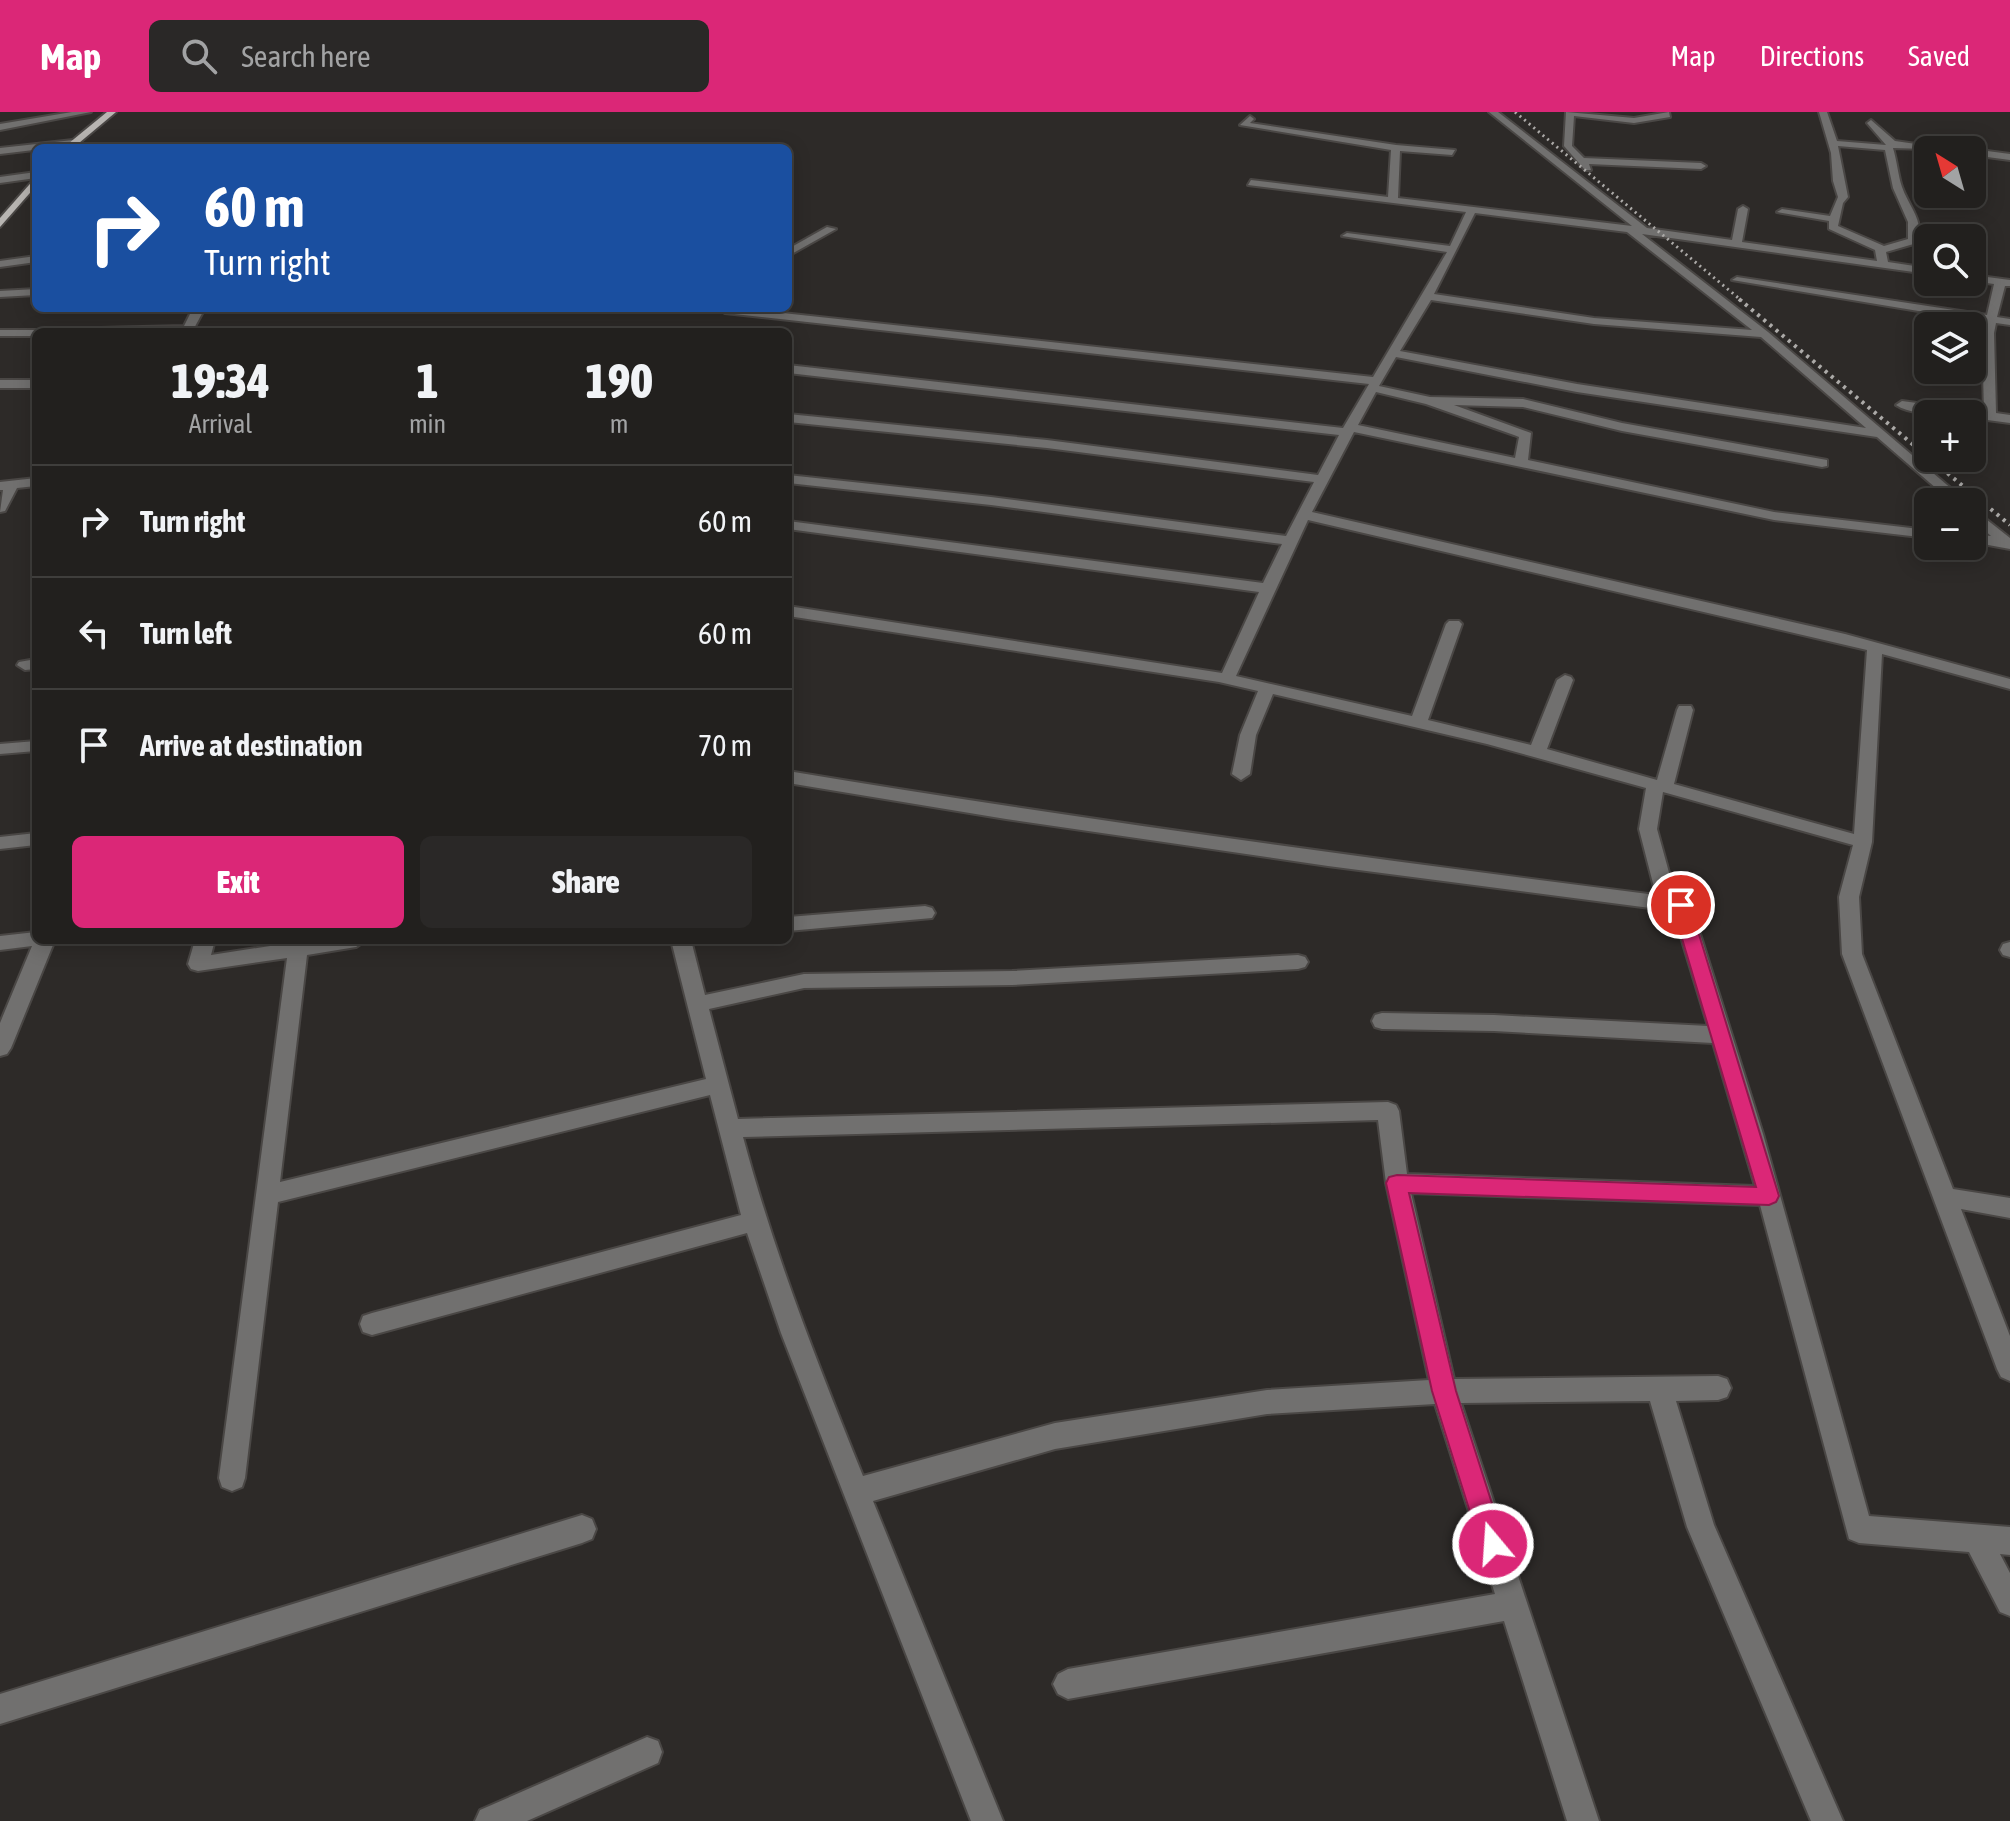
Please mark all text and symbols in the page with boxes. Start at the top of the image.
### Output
search box [149,20,709,92]
icon: search [177,34,221,78]
text: Map [40,35,101,78]
text: Search here [241,39,371,73]
text: Map [1671,40,1716,72]
text: Directions [1760,40,1864,72]
text: Saved [1908,40,1970,72]
north arrow [1914,136,1986,208]
map controls [1914,136,1986,560]
text: 60 m [204,175,305,239]
icon: right [72,176,176,280]
button: search [1914,224,1986,296]
text: Turn right [204,241,331,283]
button: layers [1914,312,1986,384]
text: 19:34 [171,353,270,408]
text: 1 [416,353,439,408]
text: 190 [585,353,653,408]
button: + [1914,400,1986,472]
text: Arrival [189,409,252,439]
text: min [409,409,446,439]
text: m [610,409,628,439]
button: − [1914,488,1986,560]
icon: right [72,499,116,543]
text: Turn right [140,504,246,538]
text: 60 m [698,504,752,538]
icon: left [72,611,116,655]
text: Turn left [140,616,232,650]
text: 60 m [698,616,752,650]
icon: arrive [72,723,116,767]
text: Arrive at destination [140,728,362,762]
text: 70 m [698,728,752,762]
button: Exit [72,836,404,928]
button: Share [420,836,752,928]
pin [1647,871,1715,939]
icon: arrive [1659,883,1703,927]
position arrow [1451,1502,1535,1586]

